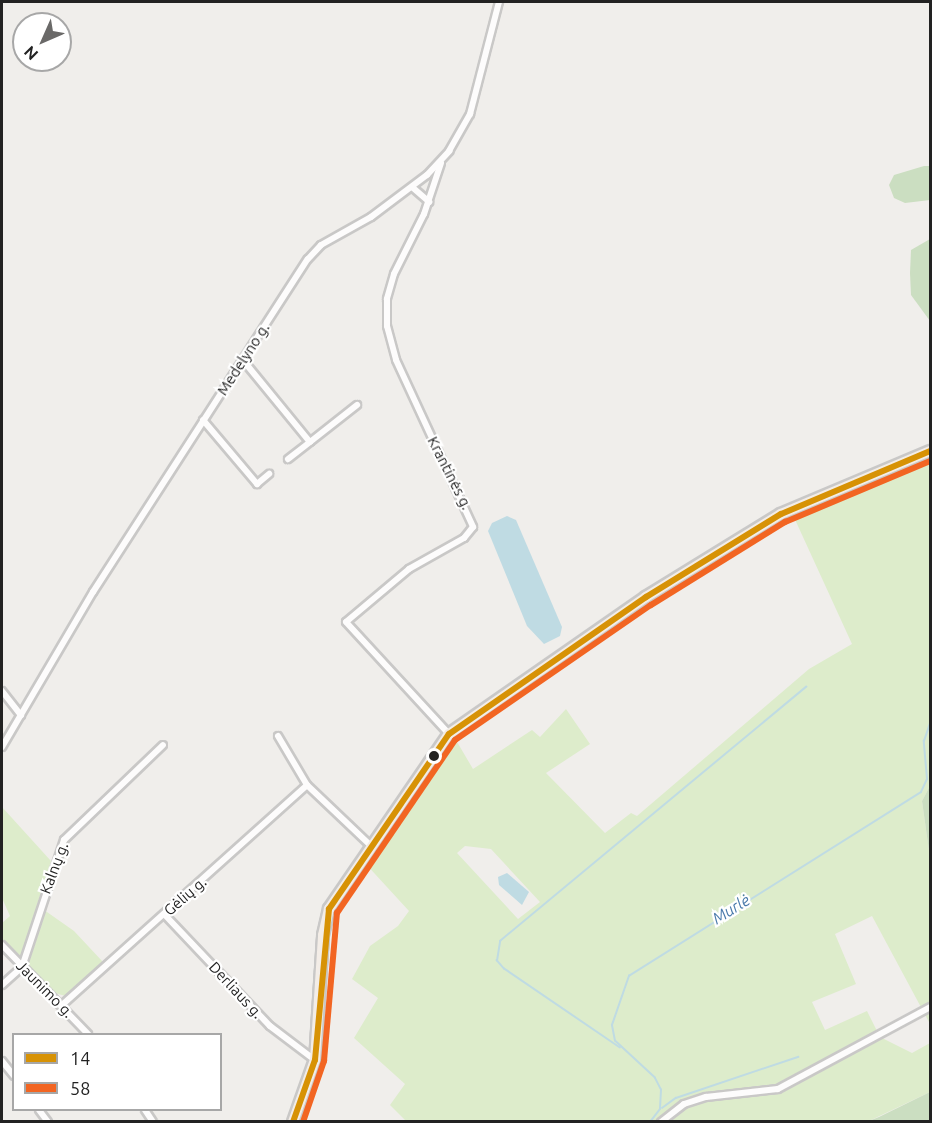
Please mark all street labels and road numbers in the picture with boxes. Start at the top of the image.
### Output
street label: Medelyno g. [213,319,273,399]
street label: Krantinės g. [424,433,476,513]
street label: Kalnų g. [36,840,72,896]
street label: Gėlių g. [160,873,210,919]
street label: Jaunimo g. [13,957,77,1021]
street label: Derliaus g. [205,958,267,1022]

